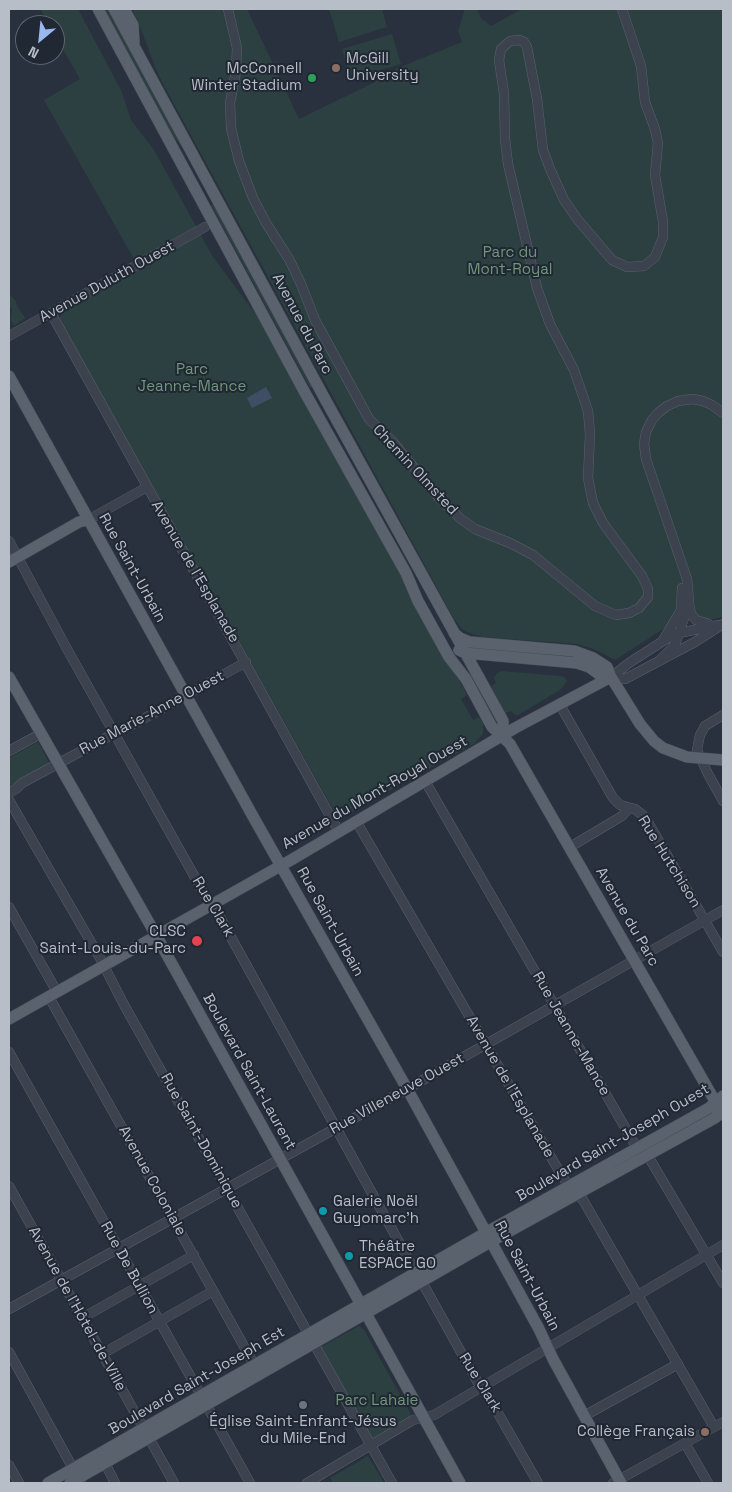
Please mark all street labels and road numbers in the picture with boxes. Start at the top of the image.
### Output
street label: Avenue Duluth Ouest [36,237,178,327]
street label: Avenue du Parc [268,271,336,377]
street label: Chemin Olmsted [369,421,461,519]
street label: Avenue de l'Esplanade [147,498,243,646]
street label: Rue Saint-Urbain [95,510,169,626]
street label: Rue Marie-Anne Ouest [77,667,227,759]
street label: Avenue du Mont-Royal Ouest [279,732,471,854]
street label: Rue Hutchison [633,813,705,911]
street label: Rue Saint-Urbain [293,864,367,980]
street label: Avenue du Parc [591,864,663,970]
street label: Rue Clark [188,874,238,940]
street label: Rue Jeanne-Mance [528,969,614,1099]
street label: Boulevard Saint-Laurent [198,991,300,1153]
street label: Avenue de l'Esplanade [462,1013,558,1161]
street label: Rue Villeneuve Ouest [327,1050,467,1138]
street label: Rue Saint-Dominique [156,1070,246,1212]
street label: Boulevard Saint-Joseph Ouest [513,1080,713,1206]
street label: Avenue Coloniale [114,1123,190,1239]
street label: Rue Saint-Urbain [490,1218,564,1334]
street label: Rue De Bullion [96,1219,162,1317]
street label: Avenue de l'Hôtel-de-Ville [24,1224,130,1394]
street label: Boulevard Saint-Joseph Est [106,1323,288,1439]
street label: Rue Clark [455,1350,505,1416]

